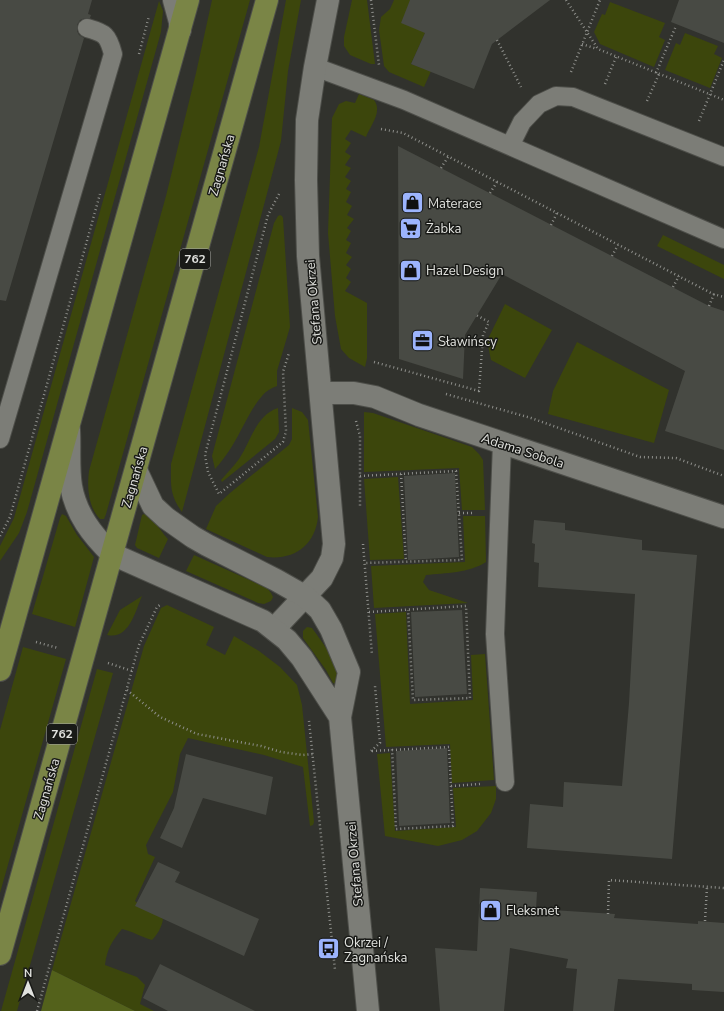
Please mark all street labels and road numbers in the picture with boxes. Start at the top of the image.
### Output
street label: Zagnańska [205,132,239,198]
road number: 762 [180,249,210,269]
street label: Stefana Okrzei [301,259,327,345]
street label: Adama Sobola [479,429,566,473]
street label: Zagnańska [118,444,152,510]
road number: 762 [47,724,77,744]
street label: Zagnańska [30,756,64,822]
street label: Stefana Okrzei [342,821,368,907]

